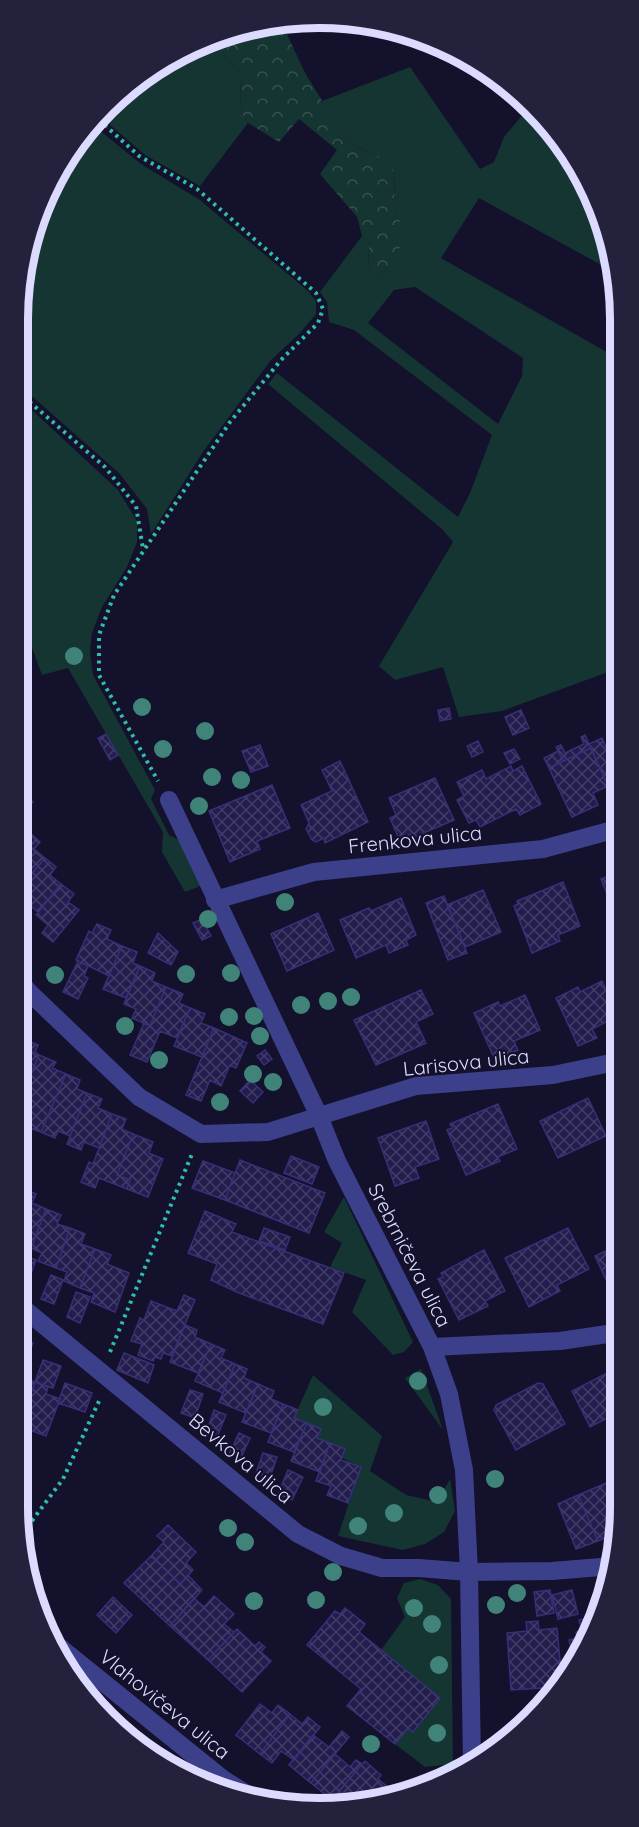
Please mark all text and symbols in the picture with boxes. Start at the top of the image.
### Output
street label: Frenkova ulica [347,820,483,858]
street label: Larisova ulica [402,1043,530,1081]
street label: Srebrničeva ulica [363,1179,457,1331]
street label: Bevkova ulica [184,1407,298,1509]
street label: Vlahovičeva ulica [95,1644,235,1764]

